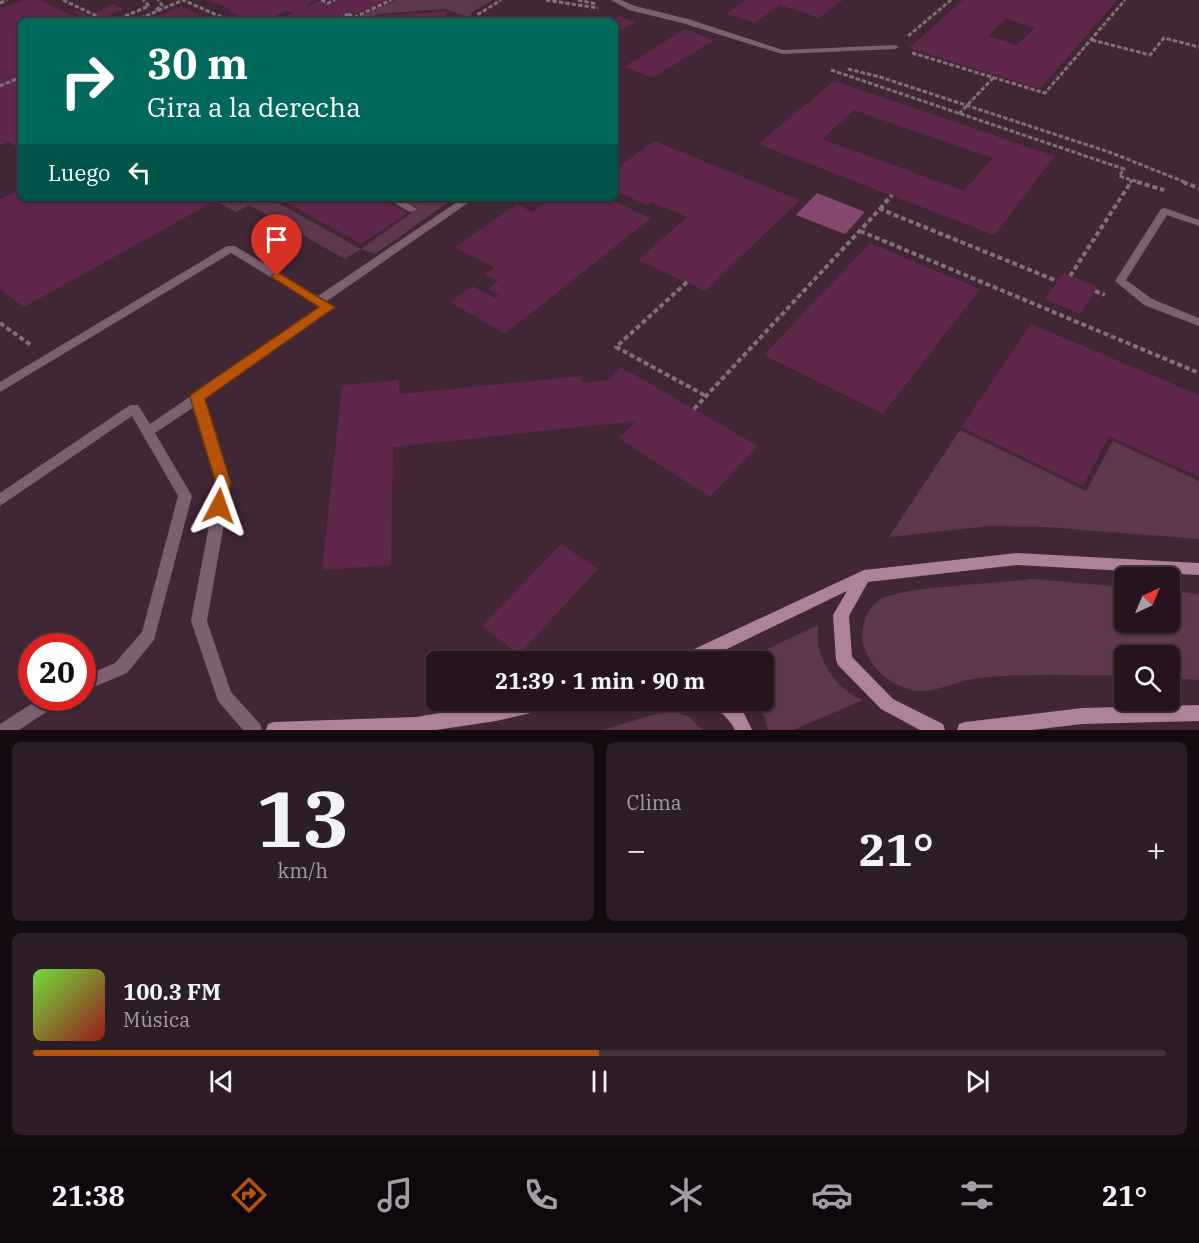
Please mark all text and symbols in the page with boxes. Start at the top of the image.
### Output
text: 30 m [147,36,248,91]
icon: right [48,42,126,120]
text: Gira a la derecha [147,89,361,124]
icon: left [123,156,156,189]
text: Luego [48,158,111,187]
pin [251,214,302,276]
icon: arrive [260,223,293,256]
position arrow [187,474,251,538]
north arrow [1114,567,1180,633]
map controls [1114,567,1180,711]
speed limit sign: 20 [18,633,96,711]
button: search [1114,645,1180,711]
text: 21:39 · 1 min · 90 m [495,666,705,695]
text: 13 [256,767,350,868]
text: Clima [627,789,682,816]
text: 21° [859,820,934,878]
text: − [627,828,646,871]
text: + [1146,828,1166,871]
text: km/h [277,857,328,884]
text: 100.3 FM [123,977,221,1006]
text: Música [123,1006,190,1033]
icon: previous [205,1065,238,1098]
icon: pause [583,1065,616,1098]
icon: next [961,1065,994,1098]
icon: directions [228,1174,270,1216]
icon: music [374,1174,416,1216]
icon: phone [520,1174,562,1216]
icon: climate [665,1174,707,1216]
icon: car [811,1174,853,1216]
icon: filters [956,1174,998,1216]
text: 21:38 [52,1178,125,1213]
text: 21° [1102,1178,1147,1213]

